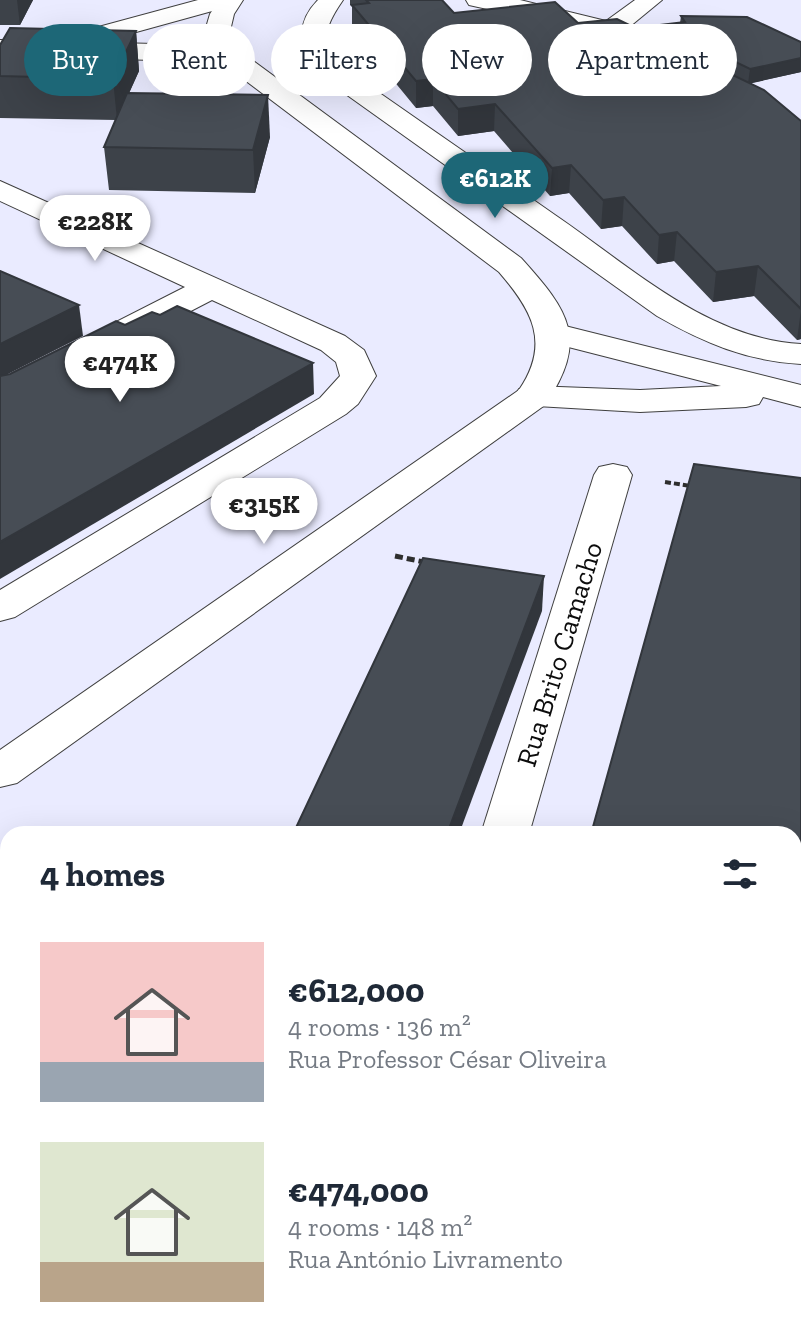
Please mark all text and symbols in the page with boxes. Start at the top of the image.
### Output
chip: Buy [24,24,127,96]
chip: Rent [143,24,255,96]
chip: Filters [271,24,406,96]
chip: New [422,24,532,96]
chip: Apartment [548,24,737,96]
pin: €612K [439,152,551,220]
text: €612K [459,162,531,194]
pin: €228K [39,195,151,263]
text: €228K [58,205,132,237]
pin: €474K [64,336,176,404]
text: €474K [83,346,157,378]
pin: €315K [208,478,320,546]
text: €315K [229,488,299,520]
street label: Rua Brito Camacho [510,538,609,770]
icon: filters [718,852,762,896]
text: 4 homes [40,854,165,895]
text: €612,000 [288,970,425,1011]
icon: home [104,974,200,1070]
text: 4 rooms · 136 m² [288,1011,471,1043]
text: Rua Professor César Oliveira [288,1043,607,1075]
text: €474,000 [288,1170,429,1211]
icon: home [104,1174,200,1270]
text: 4 rooms · 148 m² [288,1211,472,1243]
text: Rua António Livramento [288,1243,563,1275]

